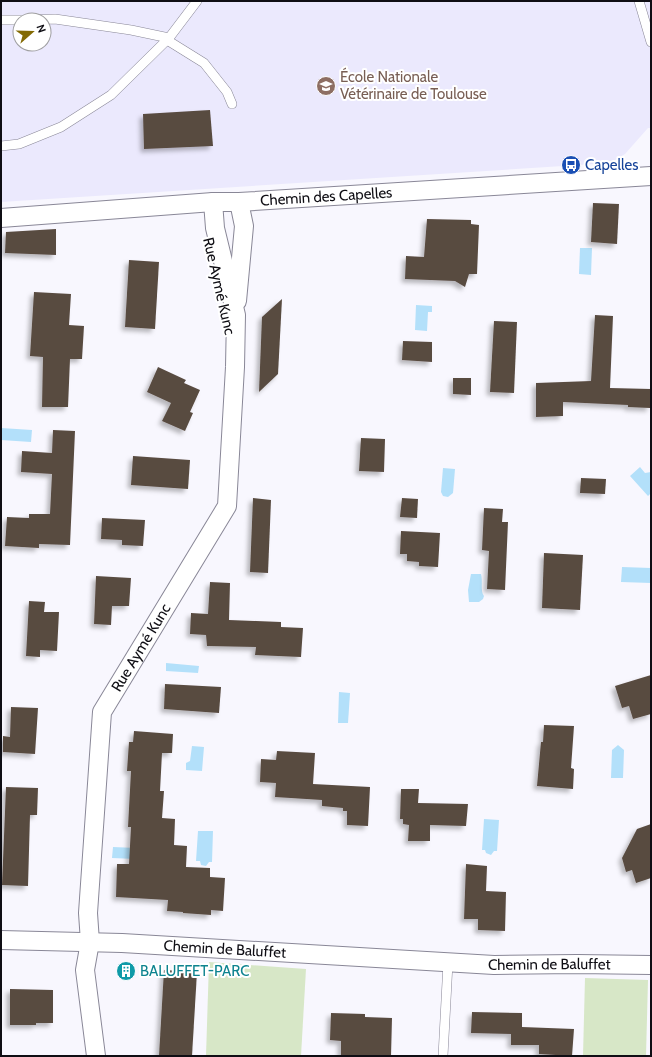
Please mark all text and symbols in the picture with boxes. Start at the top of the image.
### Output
north arrow [12,12,52,52]
text: N [33,23,49,35]
place label: École Nationale Vétérinaire de Toulouse [340,67,487,103]
school or university icon: École Nationale Vétérinaire de Toulouse [315,75,337,97]
bus stop icon: Capelles [560,154,582,176]
place label: Capelles [585,156,638,174]
street label: Chemin des Capelles [260,183,393,210]
street label: Rue Aymé Kunc [199,236,239,337]
street label: Rue Aymé Kunc [108,600,175,695]
street label: Chemin de Baluffet [163,936,287,962]
street label: Chemin de Baluffet [487,955,611,974]
building icon: BALUFFET-PARC [115,960,137,982]
place label: BALUFFET-PARC [140,962,250,980]

